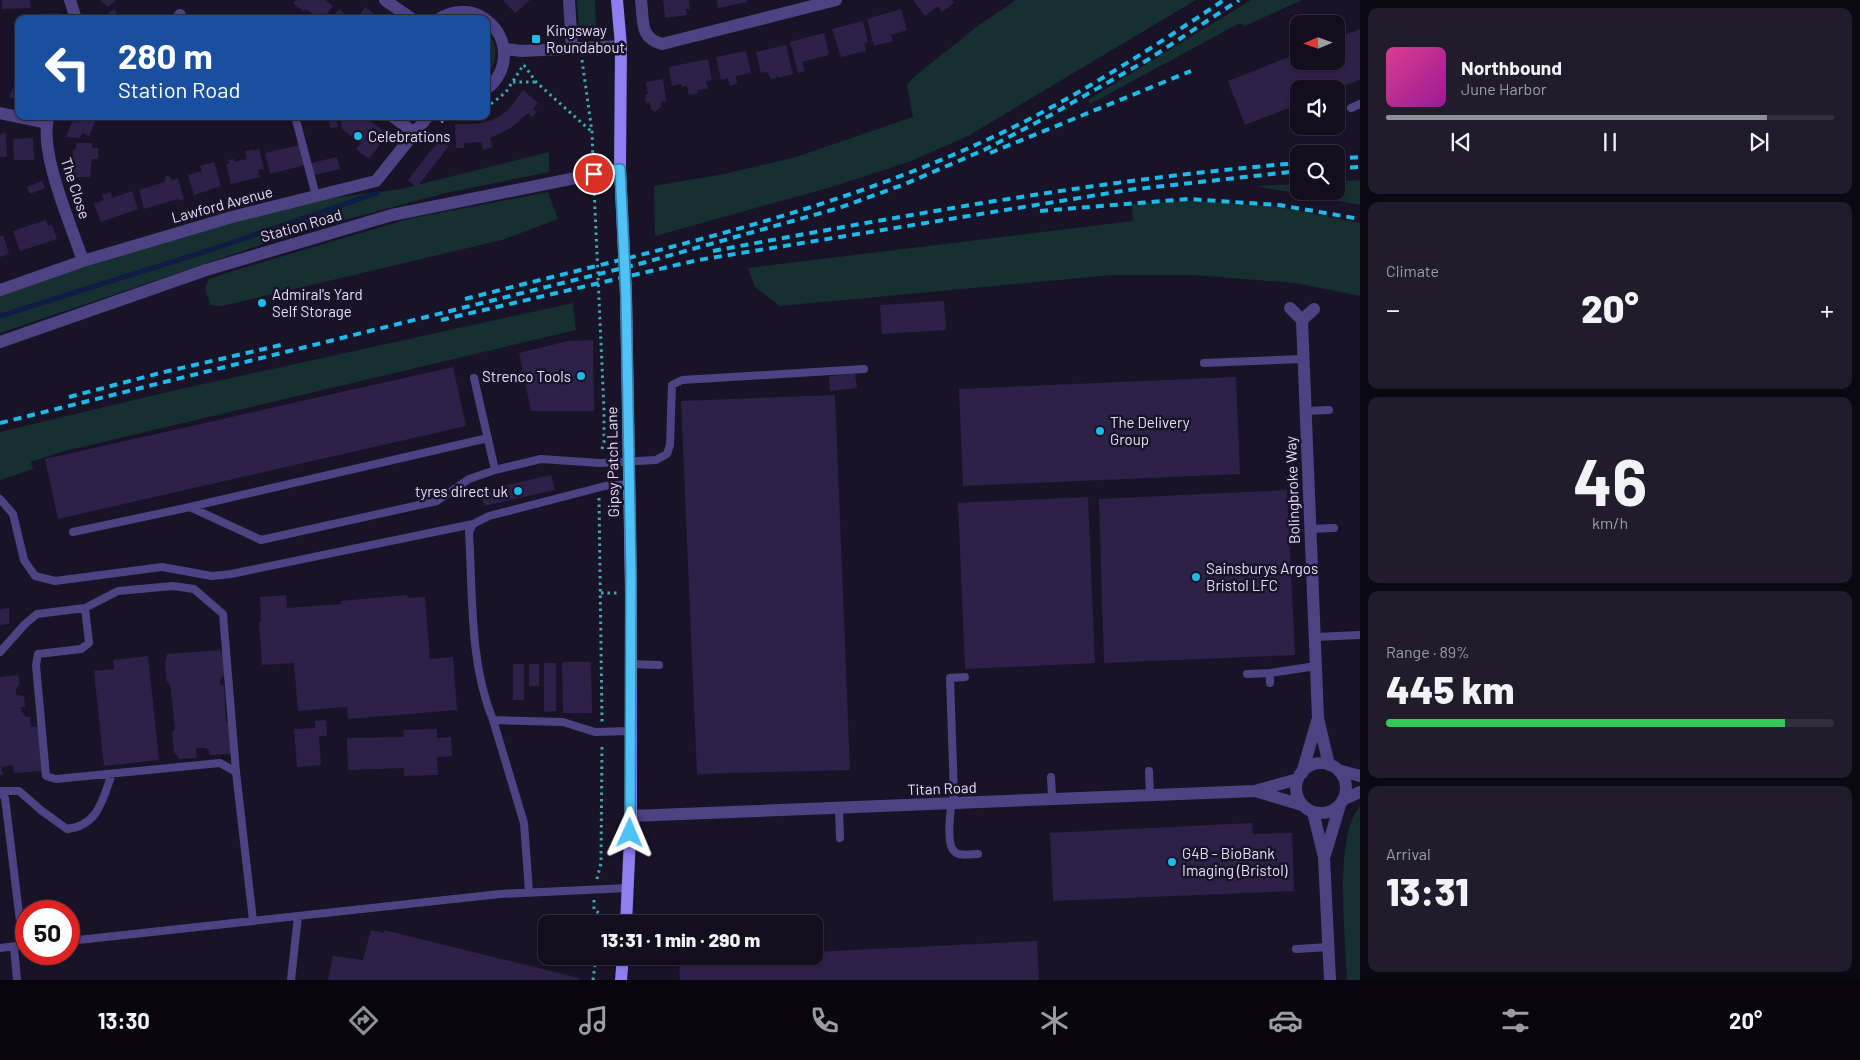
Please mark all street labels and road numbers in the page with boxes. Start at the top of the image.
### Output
street label: The Close [58,155,94,221]
street label: Lawford Avenue [169,182,275,226]
street label: Station Road [258,205,344,245]
street label: Gipsy Patch Lane [602,407,622,517]
street label: Bolingbroke Way [1281,436,1303,544]
street label: Titan Road [907,778,977,798]

